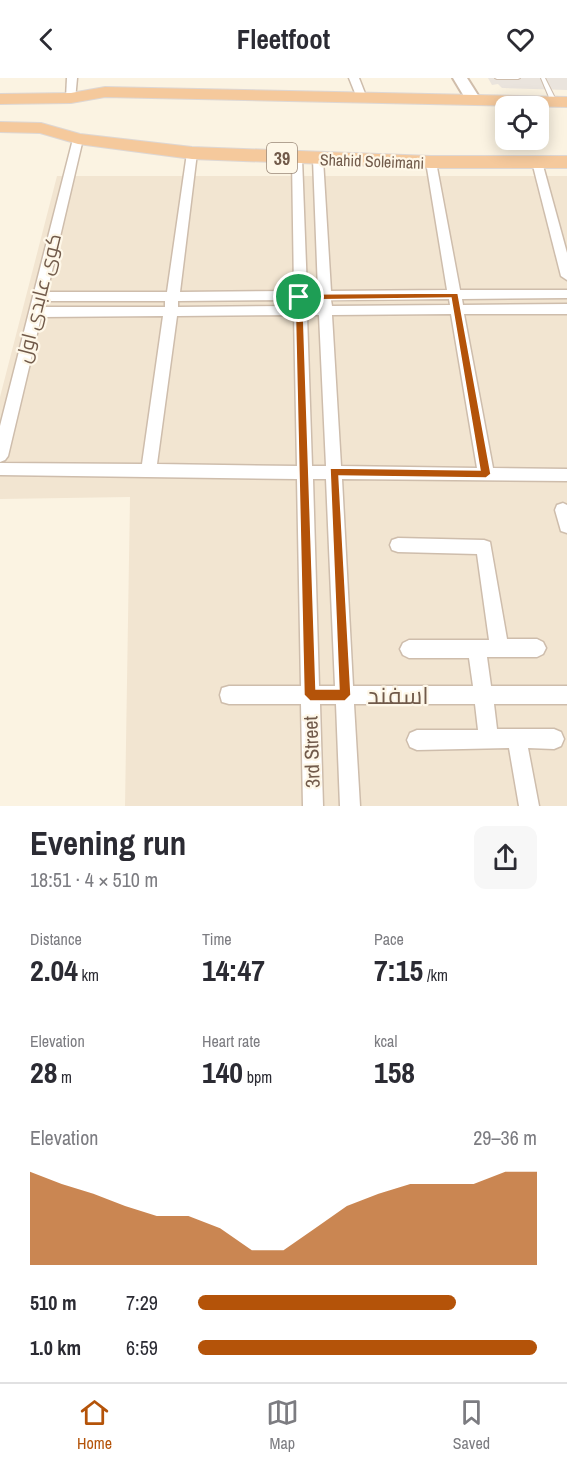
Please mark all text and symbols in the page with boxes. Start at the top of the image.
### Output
text: Fleetfoot [237,21,330,57]
icon: back [30,23,63,56]
icon: heart [504,23,537,56]
map controls [495,96,549,150]
button: locate [495,96,549,150]
road number: 39 [267,143,297,173]
street label: Shahid Soleimani [319,148,425,174]
street label: کوی عابدی اول [9,230,67,366]
pin [273,271,324,322]
icon: arrive [282,280,315,313]
street label: اسفند [367,679,429,711]
street label: 3rd Street [296,715,326,788]
text: Evening run [30,821,186,865]
button: share [474,826,537,889]
text: 18:51 · 4 × 510 m [30,866,158,893]
text: Distance [30,928,82,950]
text: Time [202,928,232,950]
text: Pace [374,928,404,950]
text: 2.04 [30,950,78,990]
text: 14:47 [202,950,265,990]
text: 7:15 [374,950,423,990]
text: km [78,964,99,986]
text: /km [423,964,448,986]
text: Elevation [30,1030,85,1052]
text: Heart rate [202,1030,260,1052]
text: kcal [374,1030,397,1052]
text: 28 [30,1052,57,1092]
text: 140 [202,1052,243,1092]
text: 158 [374,1052,415,1092]
text: m [57,1066,72,1088]
text: bpm [243,1066,272,1088]
text: Elevation [30,1124,98,1151]
text: 29–36 m [473,1124,537,1151]
text: 510 m [30,1289,77,1316]
text: 7:29 [126,1289,158,1316]
text: 1.0 km [30,1334,81,1361]
text: 6:59 [126,1334,158,1361]
tab: Home [77,1396,112,1454]
tab: Map [266,1396,299,1454]
tab: Saved [453,1396,490,1454]

